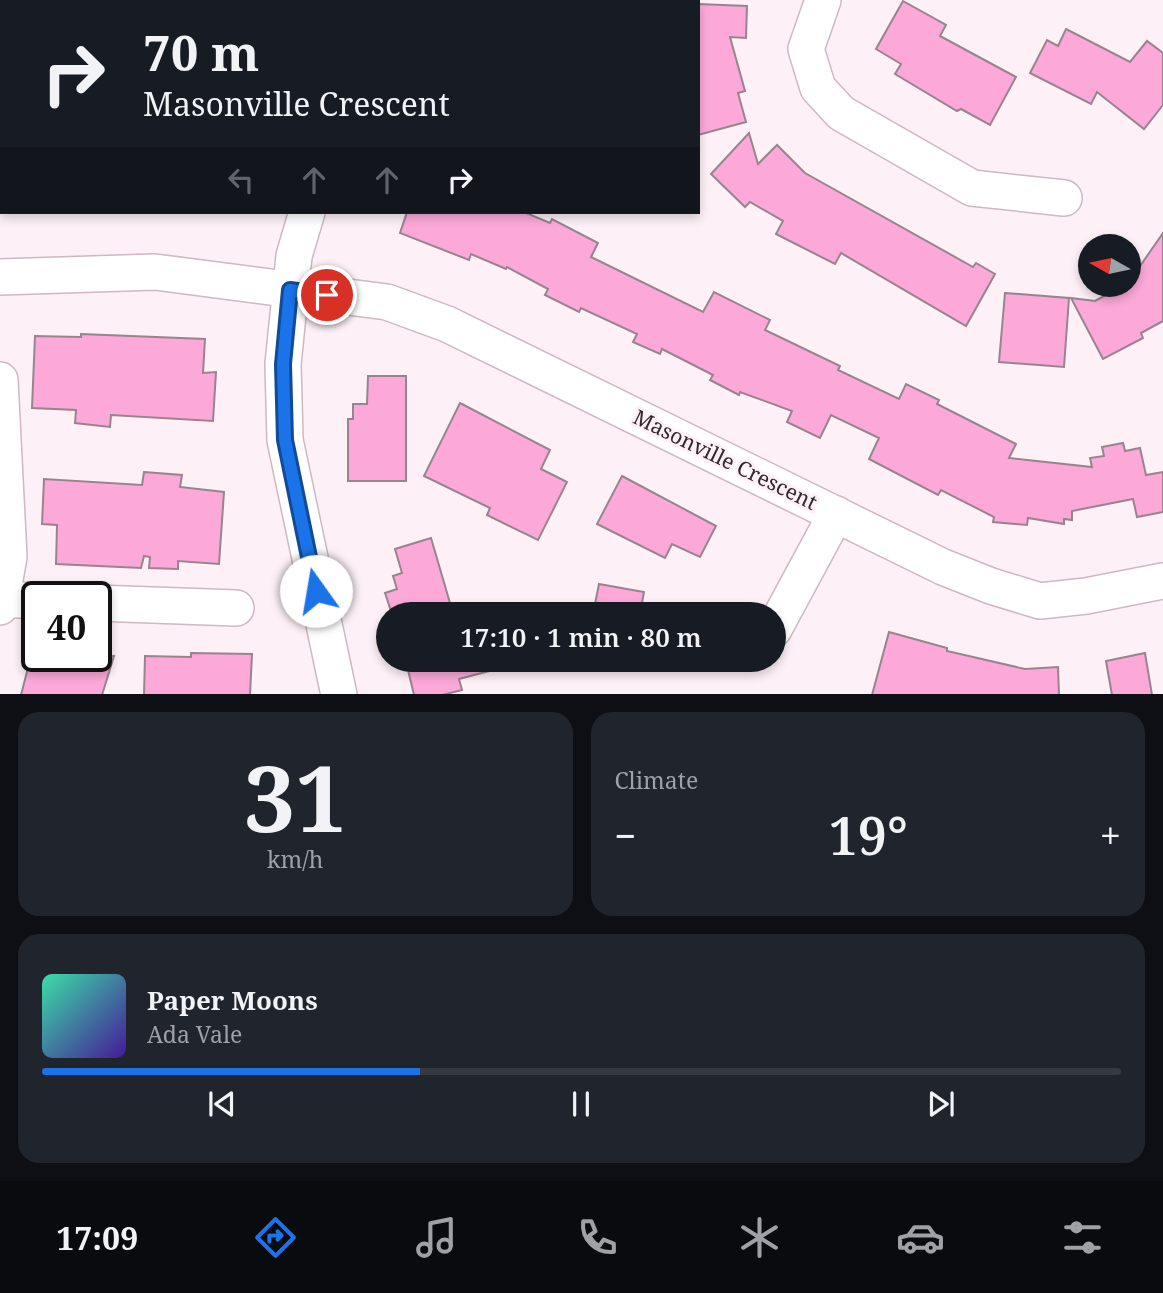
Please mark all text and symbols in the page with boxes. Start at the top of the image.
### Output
text: 70 m [143,19,259,85]
icon: right [28,28,119,119]
text: Masonville Crescent [143,82,450,125]
icon: left [222,161,260,199]
icon: ahead [295,161,333,199]
icon: ahead [368,161,406,199]
icon: right [441,161,479,199]
north arrow [1078,234,1141,298]
map controls [1078,234,1141,297]
pin [297,265,357,325]
icon: arrive [308,276,346,314]
street label: Masonville Crescent [629,402,822,516]
position arrow [279,554,353,628]
speed limit sign: 40 [21,581,112,672]
text: 17:10 · 1 min · 80 m [460,619,702,655]
text: 31 [244,735,347,859]
text: Climate [615,764,698,796]
text: 19° [828,799,908,870]
text: − [615,809,637,861]
text: + [1100,809,1121,861]
text: km/h [267,843,323,875]
text: Paper Moons [147,982,318,1018]
text: Ada Vale [147,1018,242,1050]
icon: previous [203,1085,241,1123]
icon: pause [562,1085,600,1123]
icon: next [922,1085,960,1123]
icon: directions [251,1213,300,1262]
icon: music [412,1213,461,1262]
icon: phone [573,1213,622,1262]
icon: climate [735,1213,784,1262]
icon: car [896,1213,945,1262]
icon: filters [1058,1213,1107,1262]
text: 17:09 [56,1216,138,1259]

